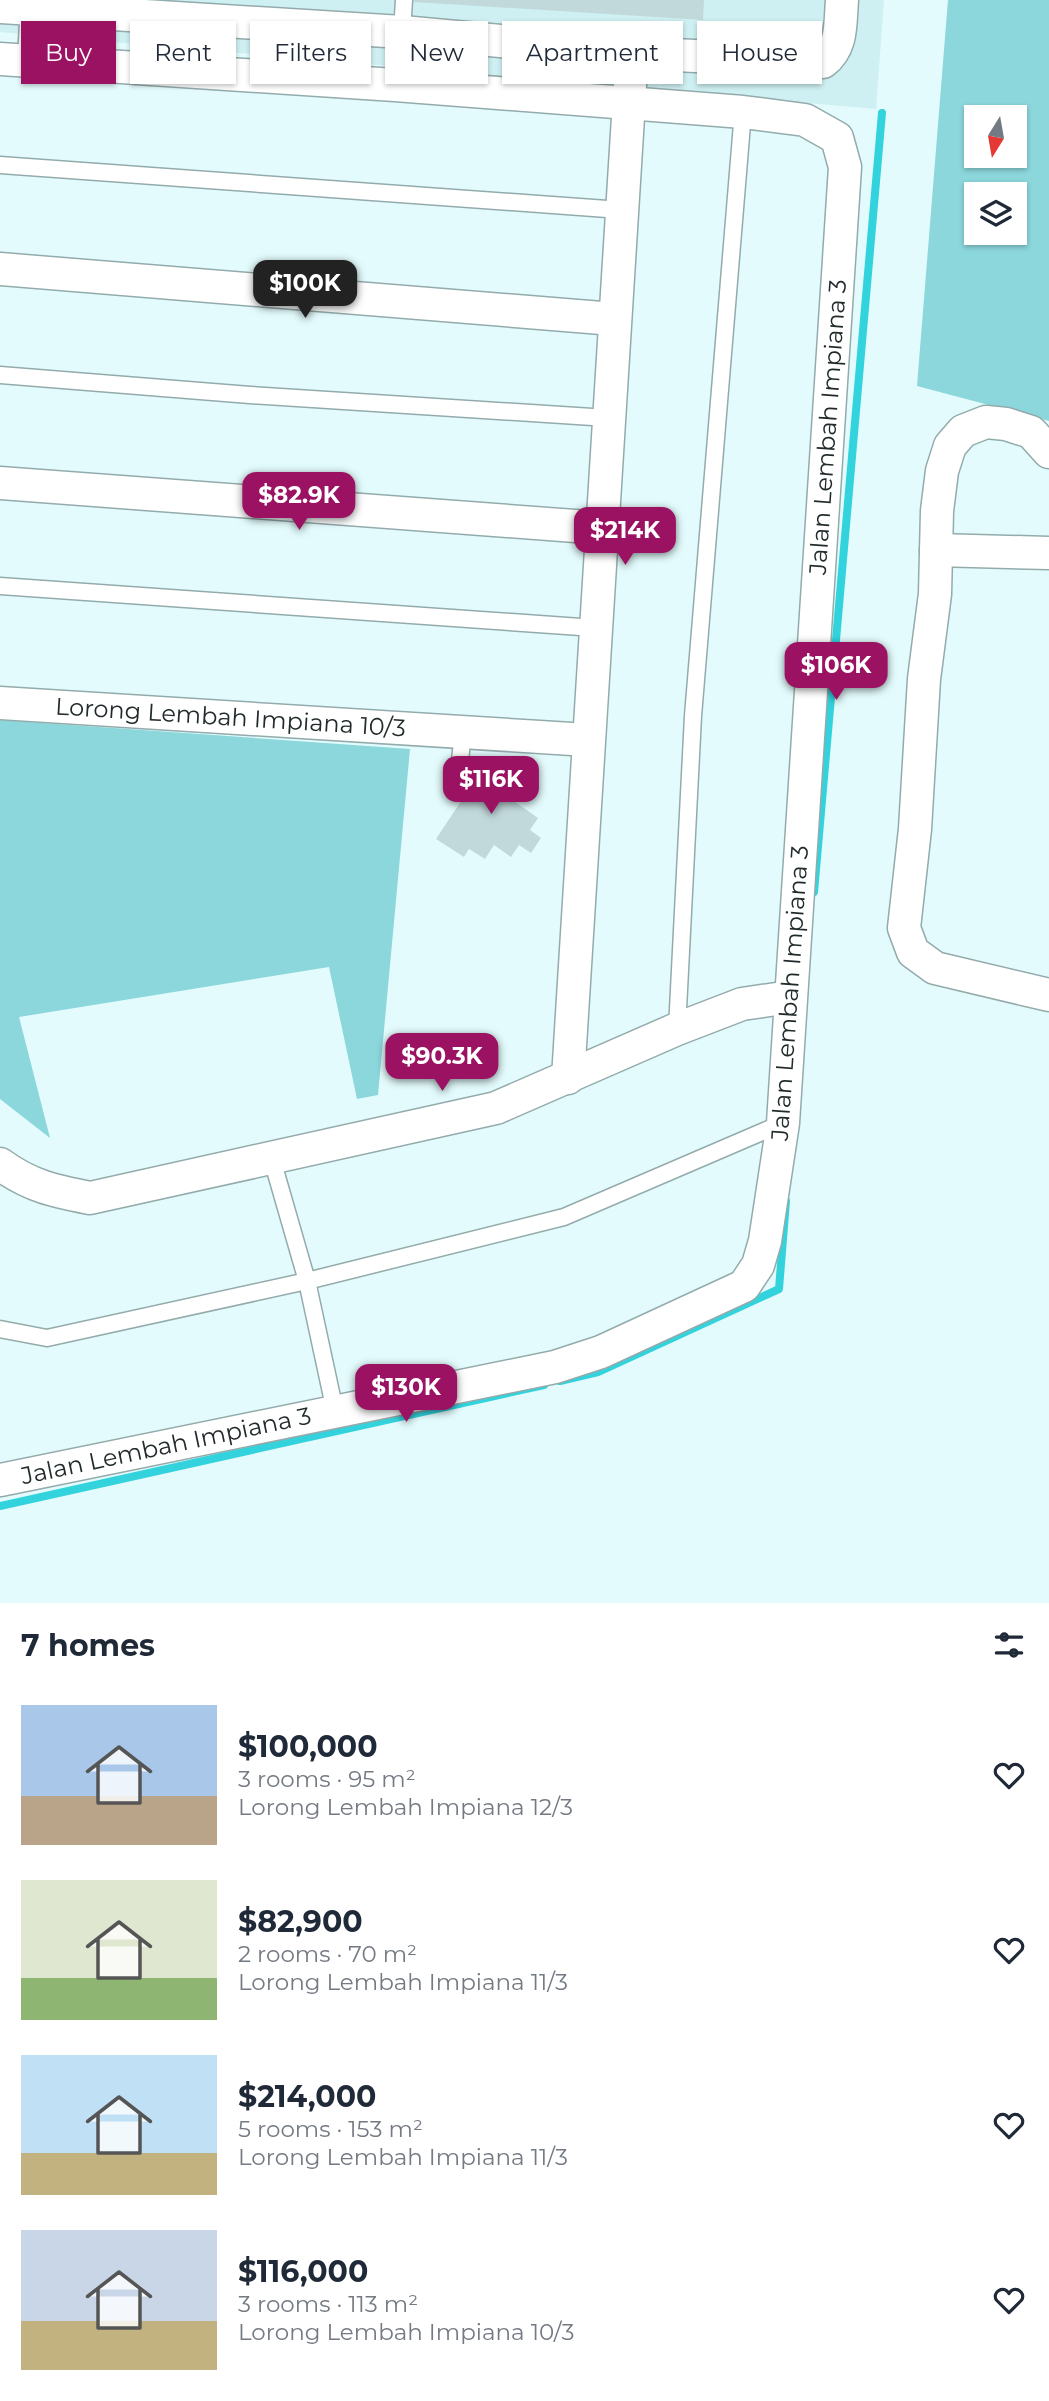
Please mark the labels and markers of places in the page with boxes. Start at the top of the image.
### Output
pin: $100K [256,260,354,320]
pin: $82.9K [242,472,356,532]
pin: $214K [576,508,674,567]
pin: $106K [787,642,885,702]
pin: $116K [442,756,540,816]
pin: $90.3K [385,1034,499,1093]
pin: $130K [357,1364,455,1424]

